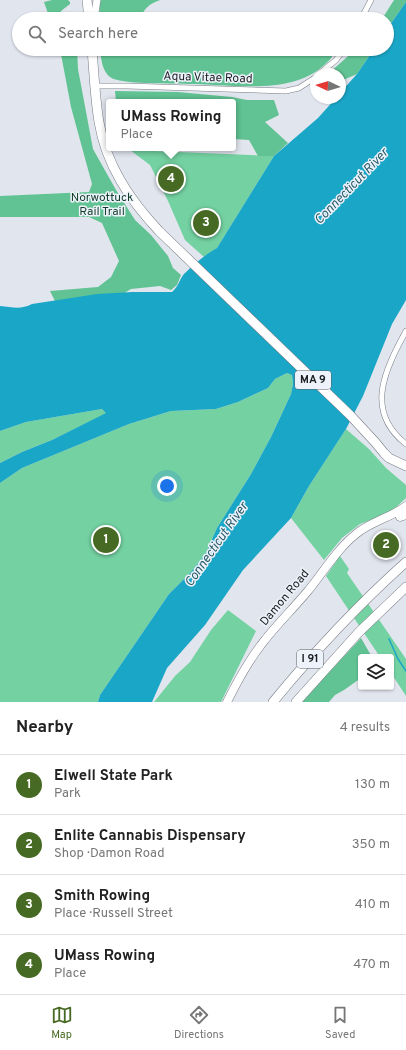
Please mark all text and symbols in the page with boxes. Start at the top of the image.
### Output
search box [12,12,394,56]
icon: search [26,23,48,45]
text: Search here [58,25,138,44]
street label: Aqua Vitae Road [163,68,253,88]
north arrow [310,68,346,104]
popup [106,99,236,151]
text: UMass Rowing [120,108,222,127]
text: Place [120,127,153,143]
water label: Connecticut River [312,145,393,228]
pin: 4 [158,164,184,194]
park label: Norwottuck Rail Trail [71,190,133,220]
pin: 3 [193,208,219,238]
road number: MA 9 [295,371,331,389]
your location [157,476,177,496]
water label: Connecticut River [182,499,253,590]
pin: 1 [93,525,119,555]
pin: 2 [373,530,399,560]
street label: Damon Road [257,567,313,629]
road number: I 91 [297,650,323,668]
map controls [358,654,394,690]
button: layers [358,654,394,690]
text: Nearby [16,717,73,739]
text: 4 results [340,720,390,736]
text: Elwell State Park [54,767,173,786]
text: 1 [26,777,32,793]
text: 130 m [355,777,390,793]
text: Park [54,786,81,802]
text: Enlite Cannabis Dispensary [54,827,246,846]
text: 2 [25,837,33,853]
text: 350 m [352,837,390,853]
text: Shop · Damon Road [54,846,164,862]
text: Smith Rowing [54,887,150,906]
text: 3 [25,897,33,913]
text: 410 m [355,897,390,913]
text: Place · Russell Street [54,906,173,922]
text: UMass Rowing [54,947,155,966]
text: 4 [25,957,33,973]
text: 470 m [353,957,390,973]
text: Place [54,966,86,982]
tab: Map [51,1004,73,1042]
tab: Directions [174,1004,224,1042]
tab: Saved [325,1004,355,1042]

